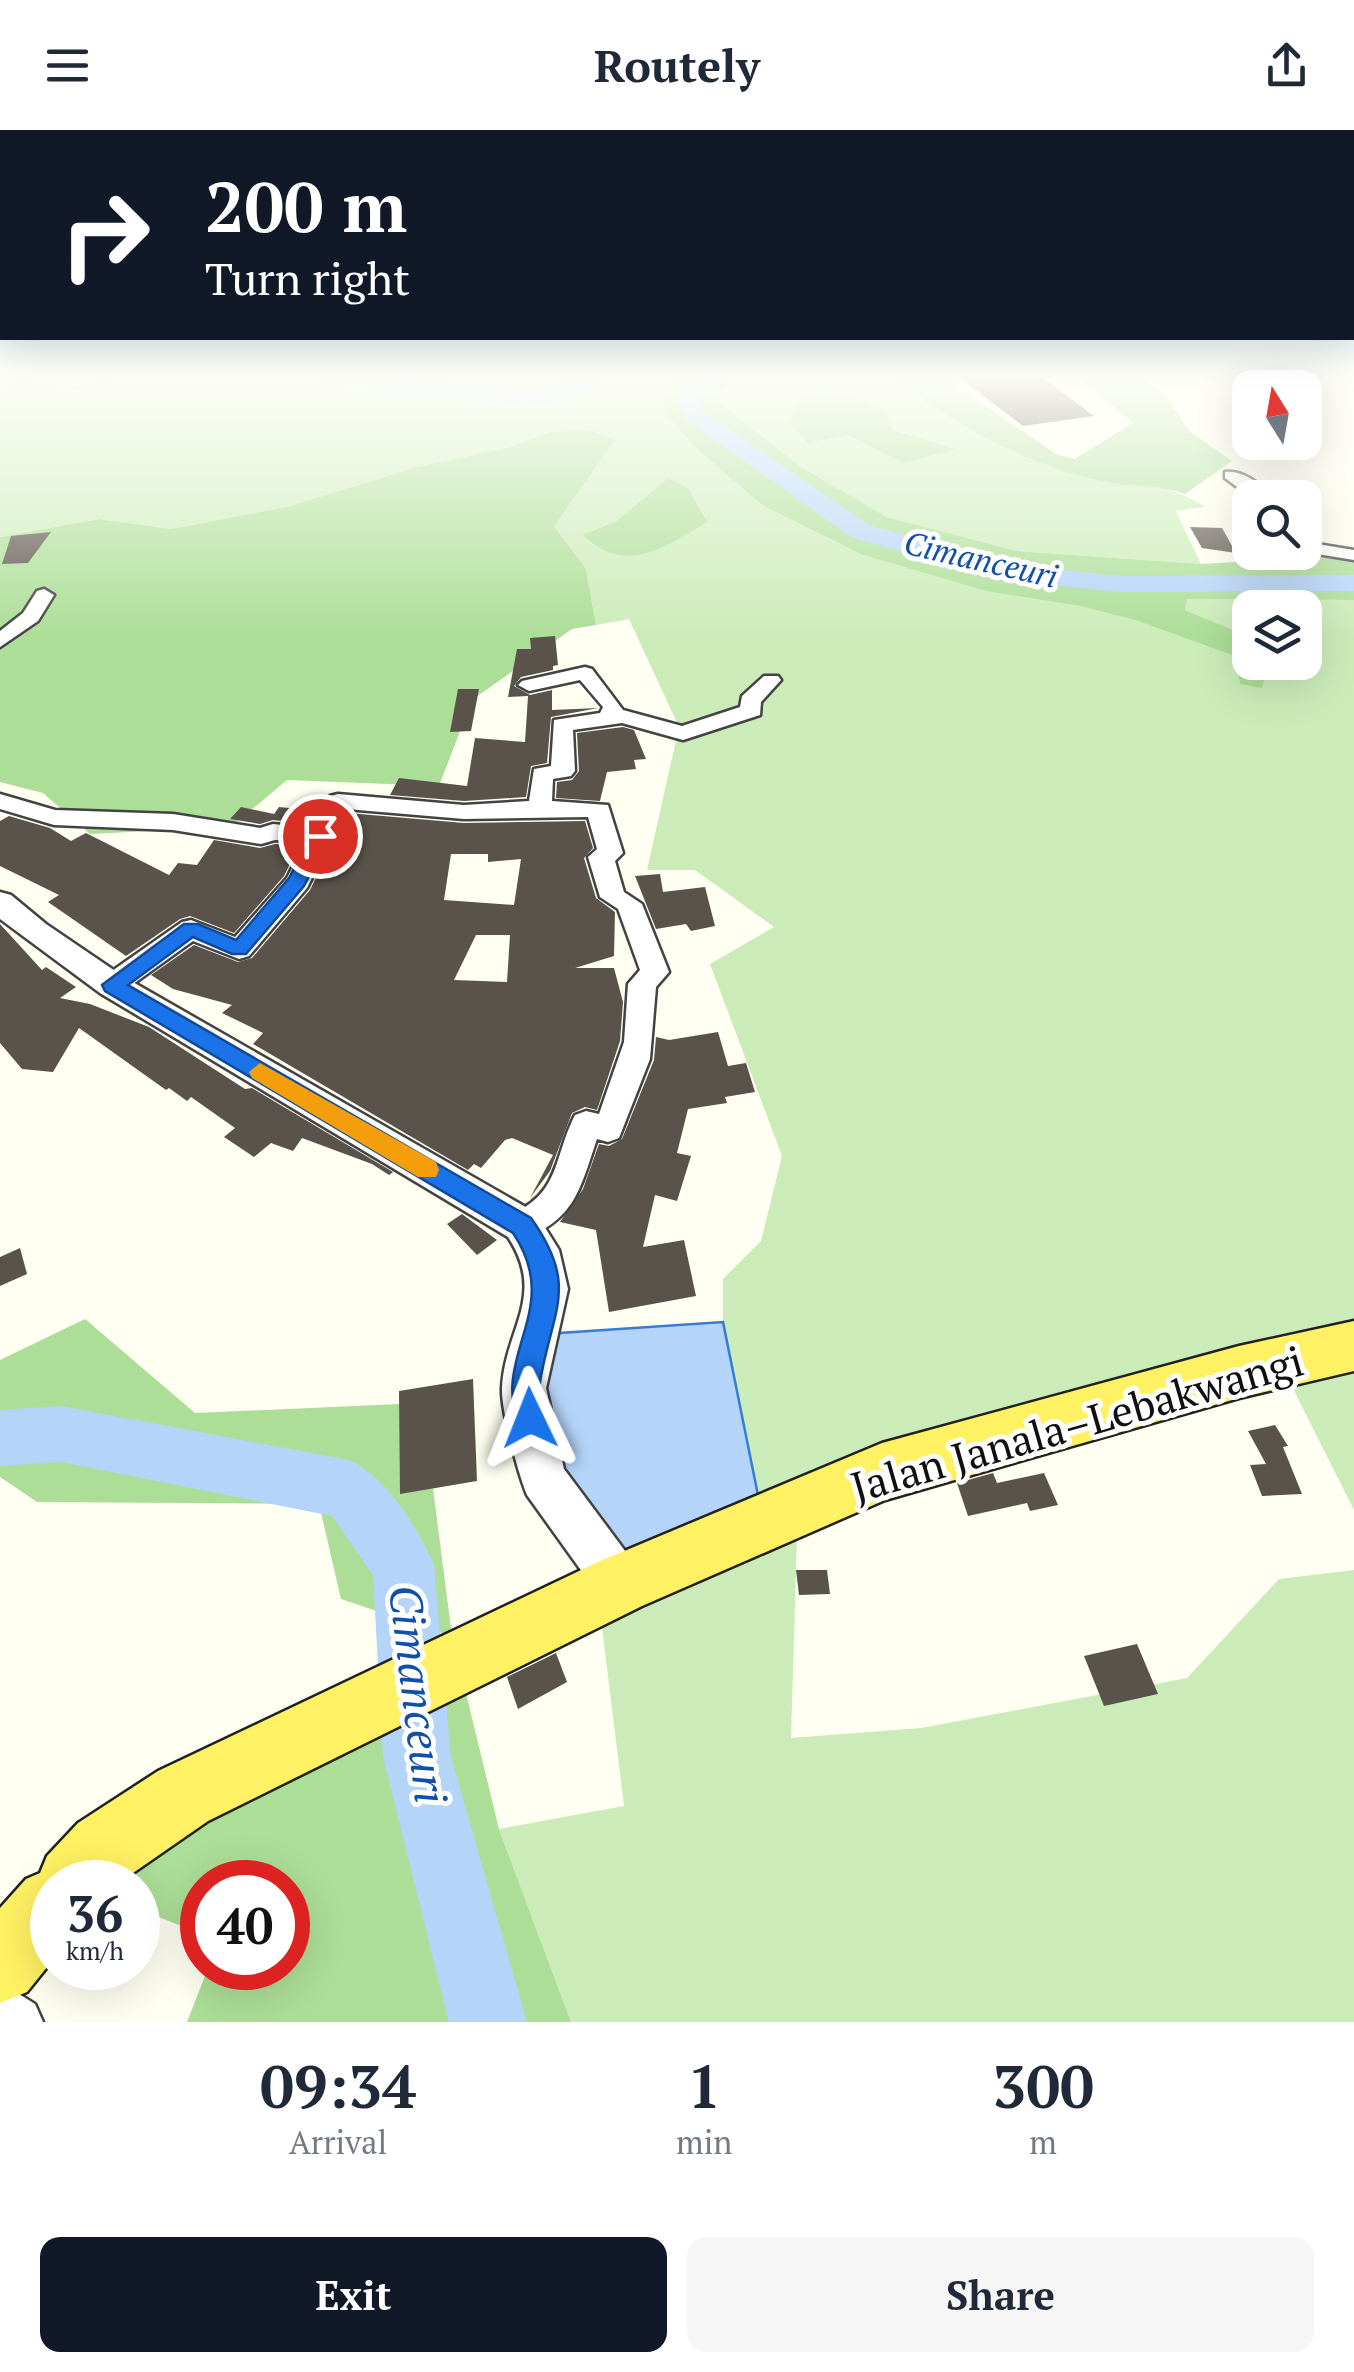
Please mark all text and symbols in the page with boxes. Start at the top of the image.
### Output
text: Routely [594,35,760,95]
icon: menu [40,38,95,93]
icon: share [1259,38,1314,93]
text: 200 m [205,159,407,252]
icon: right [40,170,170,300]
text: Turn right [205,248,410,308]
north arrow [1232,370,1322,460]
map controls [1232,370,1322,680]
button: search [1232,480,1322,570]
water label: Cimanceuri [900,521,1062,597]
button: layers [1232,590,1322,680]
pin [278,794,363,879]
icon: arrive [293,809,348,864]
street label: Jalan Janala–Lebakwangi [844,1332,1310,1514]
position arrow [478,1366,582,1470]
water label: Cimanceuri [376,1581,462,1807]
speed limit sign: 40 [180,1860,310,1990]
text: 36 [67,1880,123,1946]
text: km/h [66,1934,124,1967]
text: 09:34 [260,2046,416,2125]
text: 1 [687,2046,721,2125]
text: 300 [992,2046,1094,2125]
text: Arrival [289,2121,387,2163]
text: min [676,2121,732,2163]
text: m [1029,2121,1057,2163]
button: Exit [40,2237,667,2352]
button: Share [687,2237,1314,2352]

